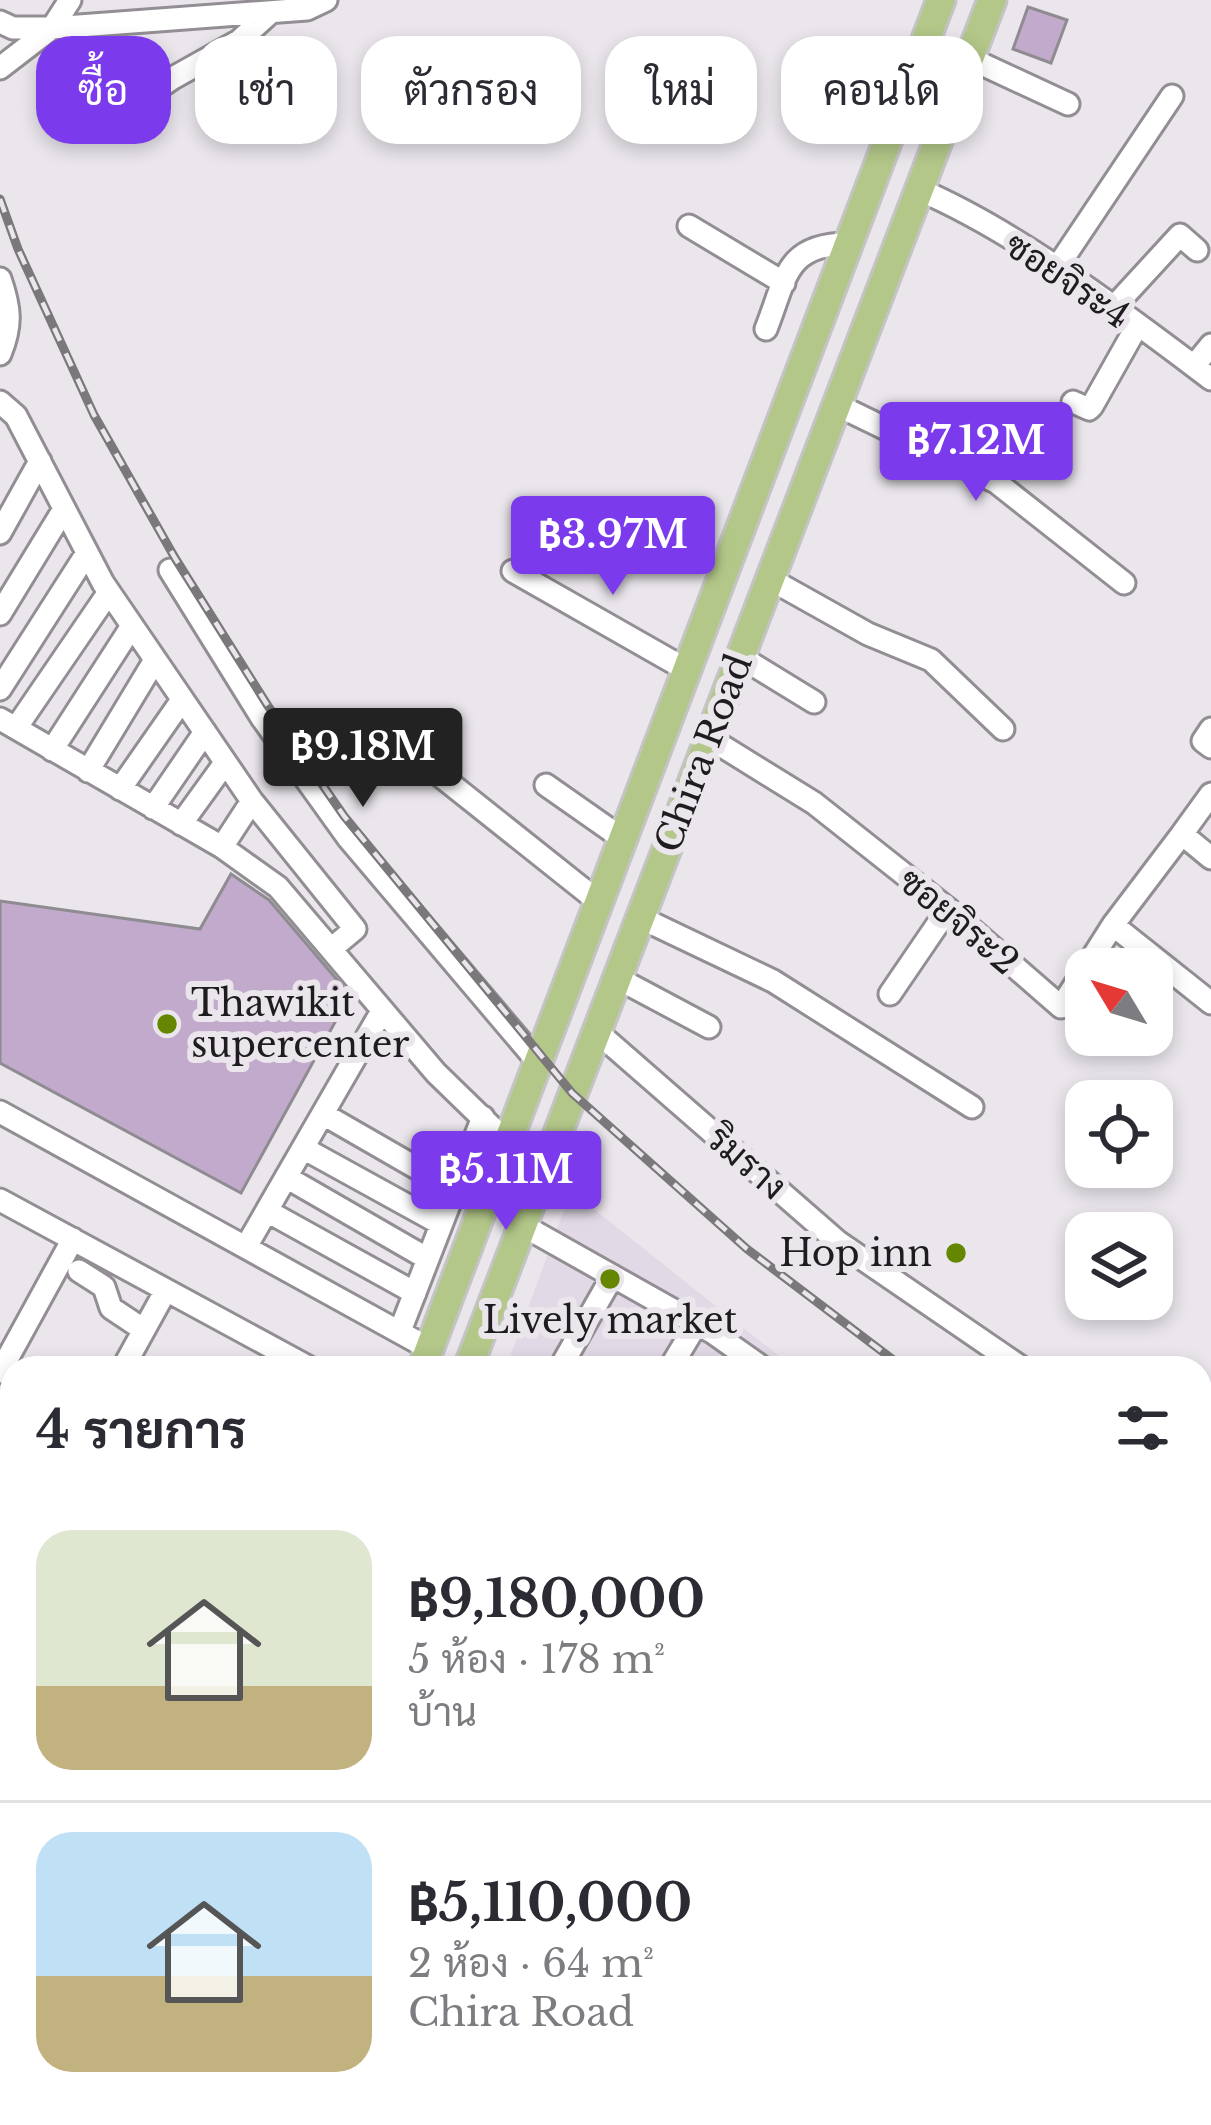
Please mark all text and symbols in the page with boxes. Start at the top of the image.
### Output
chip: ซื้อ [36,36,171,144]
chip: เช่า [195,36,337,144]
chip: ตัวกรอง [361,36,581,144]
chip: ใหม่ [605,36,757,144]
chip: คอนโด [781,36,983,144]
street label: ซอยจิระ4 [996,222,1139,339]
pin: ฿7.12M [878,402,1074,504]
text: ฿7.12M [907,416,1045,465]
pin: ฿3.97M [515,496,711,598]
text: ฿3.97M [538,510,688,559]
street label: Chira Road [645,648,762,859]
pin: ฿9.18M [265,708,461,810]
text: ฿9.18M [290,722,436,771]
street label: ซอยจิระ2 [890,858,1028,984]
north arrow [1065,948,1173,1056]
map controls [1065,948,1173,1320]
place label: Thawikit supercenter [191,981,409,1067]
marker: Thawikit supercenter [154,1011,180,1037]
button: locate [1065,1080,1173,1188]
street label: ริมราง [696,1115,796,1209]
pin: ฿5.11M [408,1131,604,1233]
text: ฿5.11M [438,1145,574,1194]
button: layers [1065,1212,1173,1320]
place label: Hop inn [779,1231,932,1276]
marker: Hop inn [943,1240,969,1266]
marker: Lively market [597,1266,623,1292]
place label: Lively market [483,1298,738,1343]
icon: filters [1110,1395,1176,1461]
text: 4 รายการ [36,1399,247,1462]
text: ฿9,180,000 [408,1568,705,1631]
icon: home [132,1578,276,1722]
text: 5 ห้อง · 178 m² [408,1635,665,1684]
text: บ้าน [408,1688,477,1737]
text: ฿5,110,000 [408,1872,692,1935]
icon: home [132,1880,276,2024]
text: 2 ห้อง · 64 m² [408,1939,654,1988]
text: Chira Road [408,1988,634,2037]

